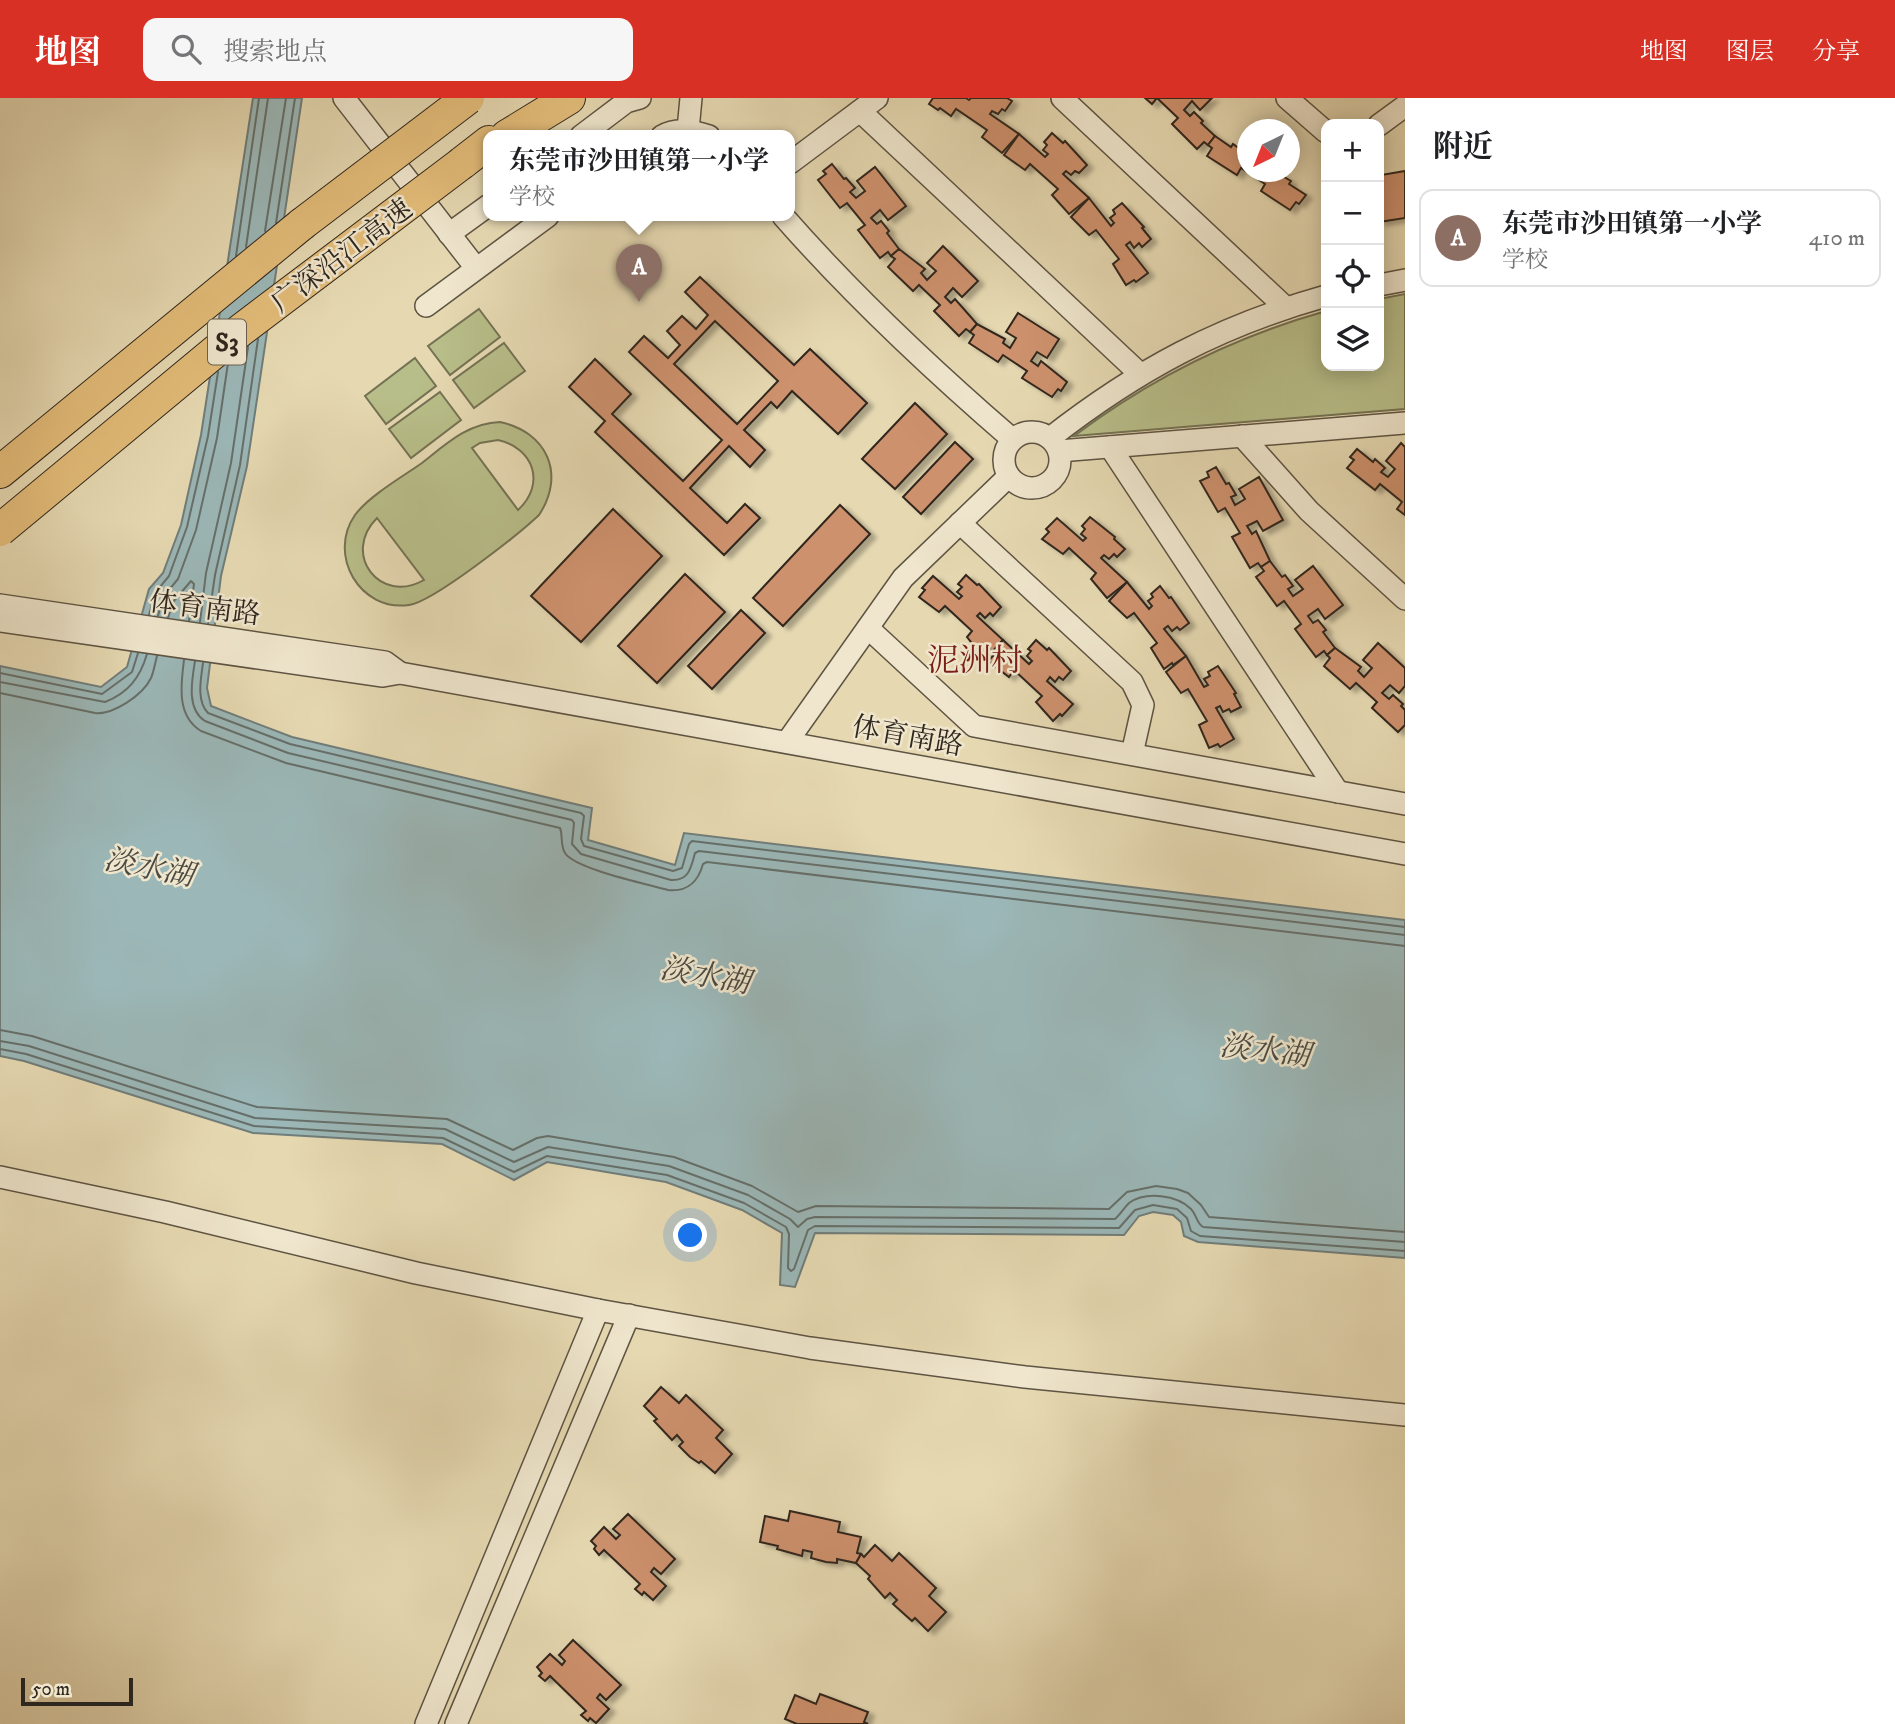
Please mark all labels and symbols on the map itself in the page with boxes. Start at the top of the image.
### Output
north arrow [1237,119,1300,182]
street label: 广深沿江高速 [264,192,420,321]
pin: A [616,244,662,302]
road number: S3 [208,319,246,364]
street label: 体育南路 [147,584,263,633]
district label: 泥洲村 [927,642,1023,682]
street label: 体育南路 [850,710,966,763]
water label: 淡水湖 [101,842,201,896]
water label: 淡水湖 [657,950,757,1003]
water label: 淡水湖 [1218,1028,1317,1076]
your location [673,1218,707,1252]
scale bar [21,1675,133,1707]

